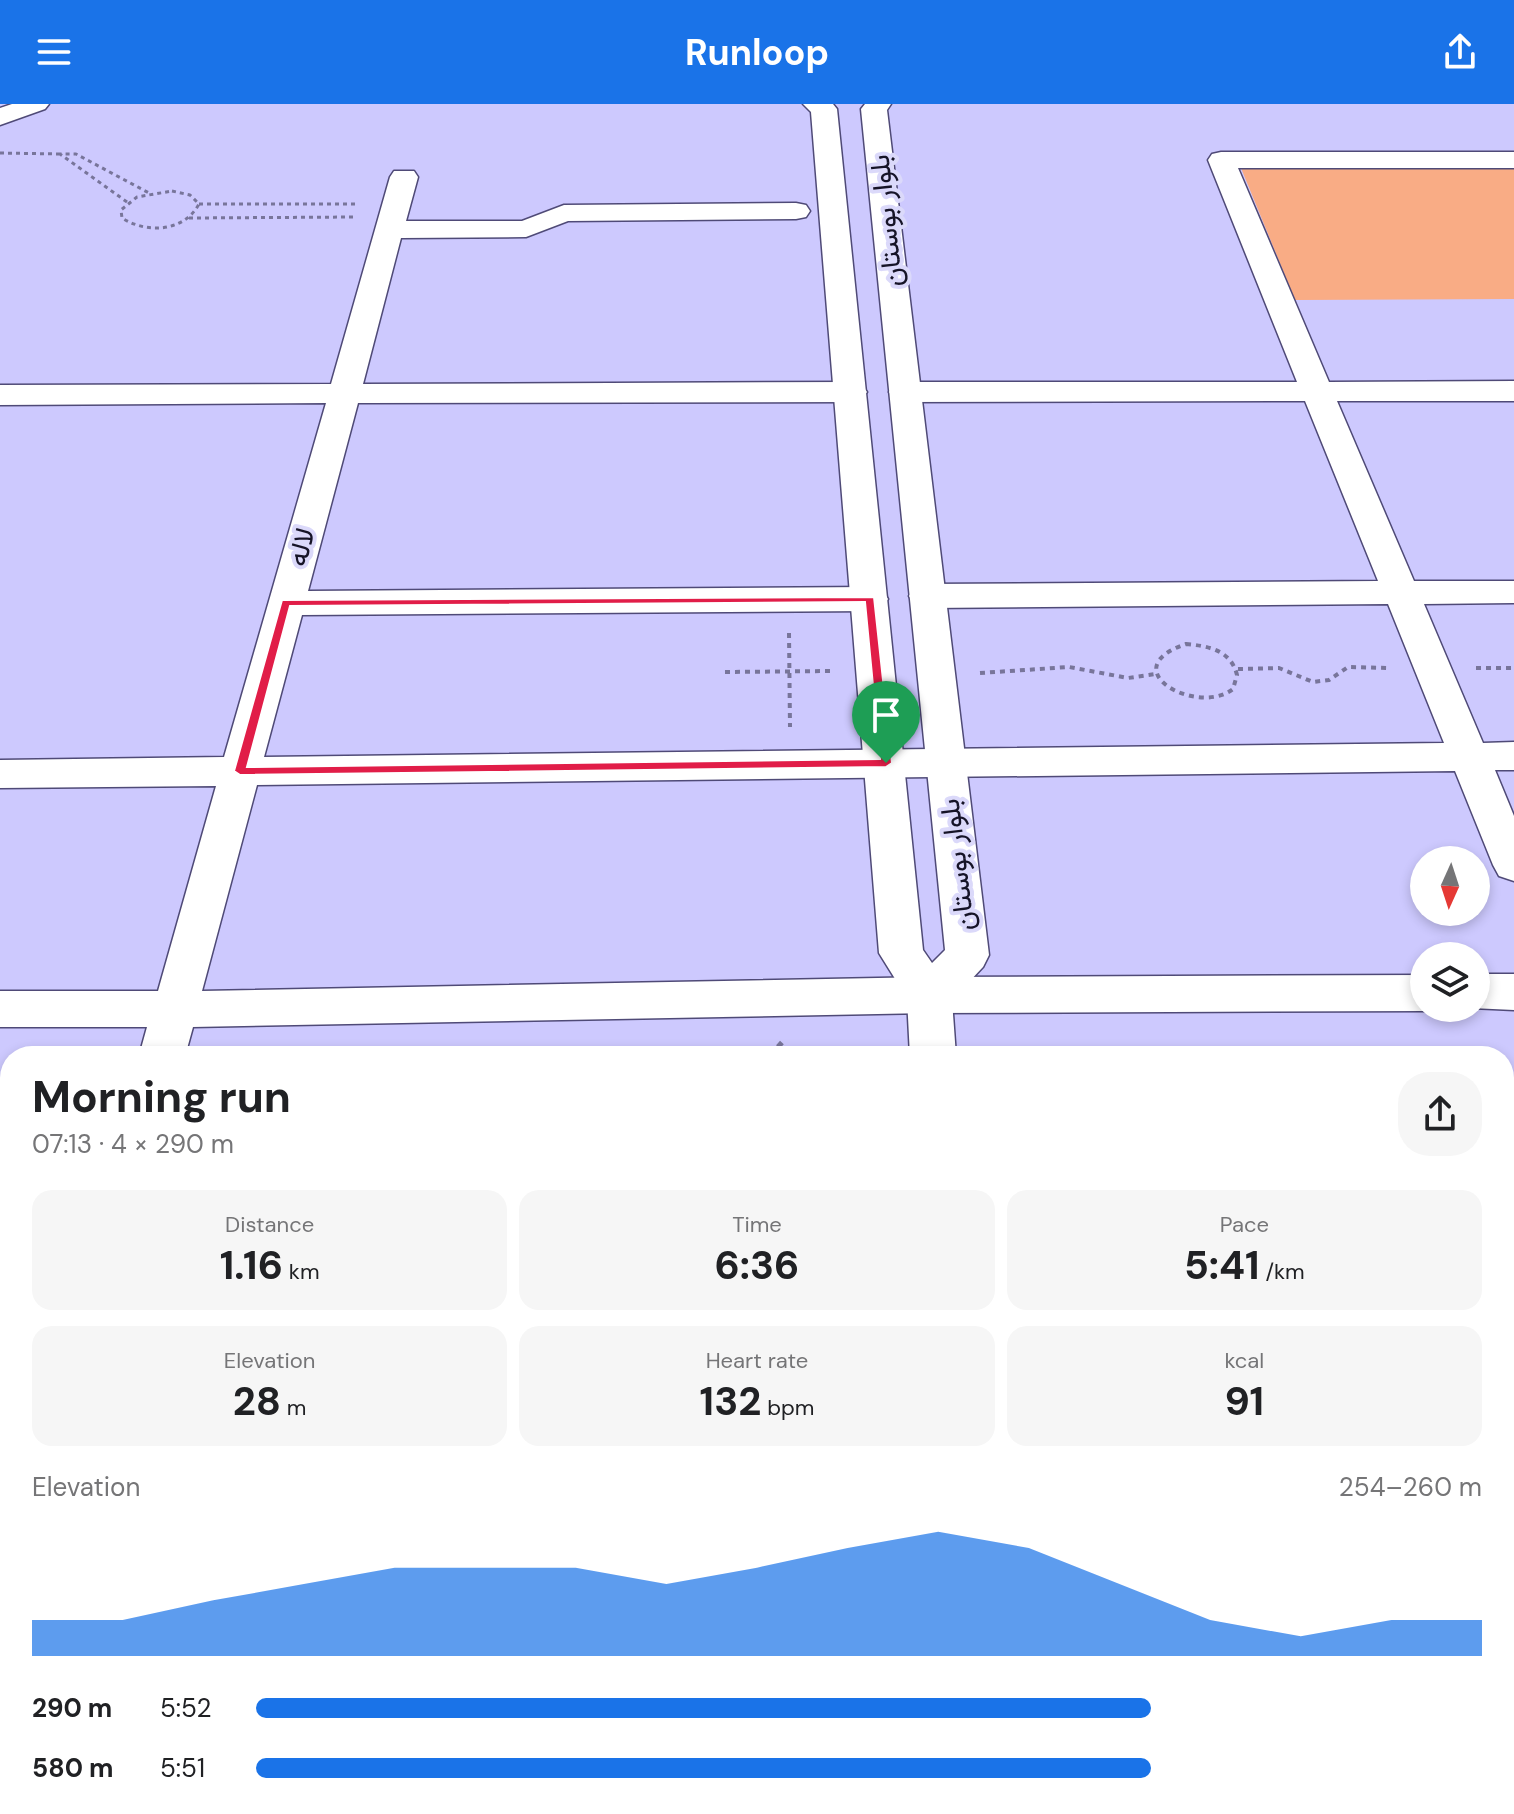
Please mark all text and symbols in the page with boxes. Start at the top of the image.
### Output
text: Runloop [685,29,829,76]
icon: menu [32,30,76,74]
icon: share [1438,30,1482,74]
street label: بلوار بوستان [861,153,911,289]
street label: لاله [278,524,324,570]
pin [852,681,920,763]
icon: arrive [864,693,908,737]
street label: بلوار بوستان [931,797,983,933]
north arrow [1410,846,1490,926]
map controls [1410,846,1490,1022]
button: layers [1410,942,1490,1022]
text: Morning run [32,1068,291,1126]
button: share [1398,1072,1482,1156]
text: 07:13 · 4 × 290 m [32,1127,234,1161]
text: Distance [225,1210,314,1239]
text: Time [732,1210,782,1239]
text: Pace [1220,1210,1269,1239]
text: 1.16 [220,1239,283,1291]
text: 6:36 [714,1239,799,1291]
text: 5:41 [1184,1239,1260,1291]
text: km [283,1257,320,1286]
text: /km [1260,1257,1305,1286]
text: Elevation [224,1346,316,1375]
text: Heart rate [706,1346,808,1375]
text: kcal [1224,1346,1264,1375]
text: 28 [233,1375,281,1427]
text: 132 [700,1375,761,1427]
text: 91 [1224,1375,1264,1427]
text: m [281,1393,306,1422]
text: bpm [761,1393,814,1422]
text: Elevation [32,1470,140,1504]
text: 254–260 m [1339,1470,1482,1504]
text: 290 m [32,1691,112,1725]
text: 5:52 [160,1691,212,1725]
text: 580 m [32,1751,114,1785]
text: 5:51 [160,1751,205,1785]

